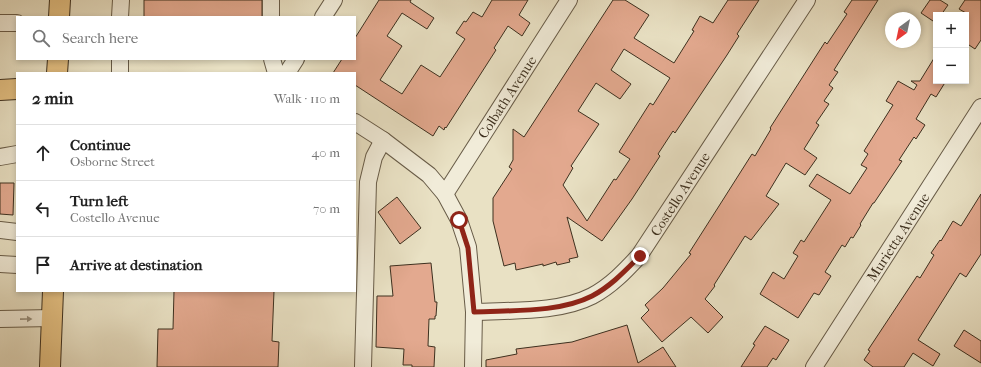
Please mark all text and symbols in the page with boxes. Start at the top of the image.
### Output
north arrow [885,12,921,48]
map controls [933,12,969,84]
button: + [933,12,969,48]
search box [16,16,356,60]
icon: search [30,27,52,49]
text: Search here [62,29,138,47]
button: − [933,48,969,84]
street label: Colbath Avenue [474,53,540,142]
text: 2 min [32,88,73,108]
text: Walk · 110 m [274,91,340,106]
text: Continue [70,136,130,154]
icon: ahead [32,142,54,164]
text: 40 m [312,145,340,160]
street label: Costello Avenue [647,149,714,239]
text: Osborne Street [70,154,155,169]
street label: Murietta Avenue [863,190,933,285]
text: Turn left [70,192,128,210]
icon: left [32,198,54,220]
text: 70 m [313,201,340,216]
text: Costello Avenue [70,210,160,225]
route start [450,211,468,229]
route end [631,247,649,265]
icon: arrive [32,254,54,276]
text: Arrive at destination [70,256,202,274]
one-way arrow [20,316,33,322]

